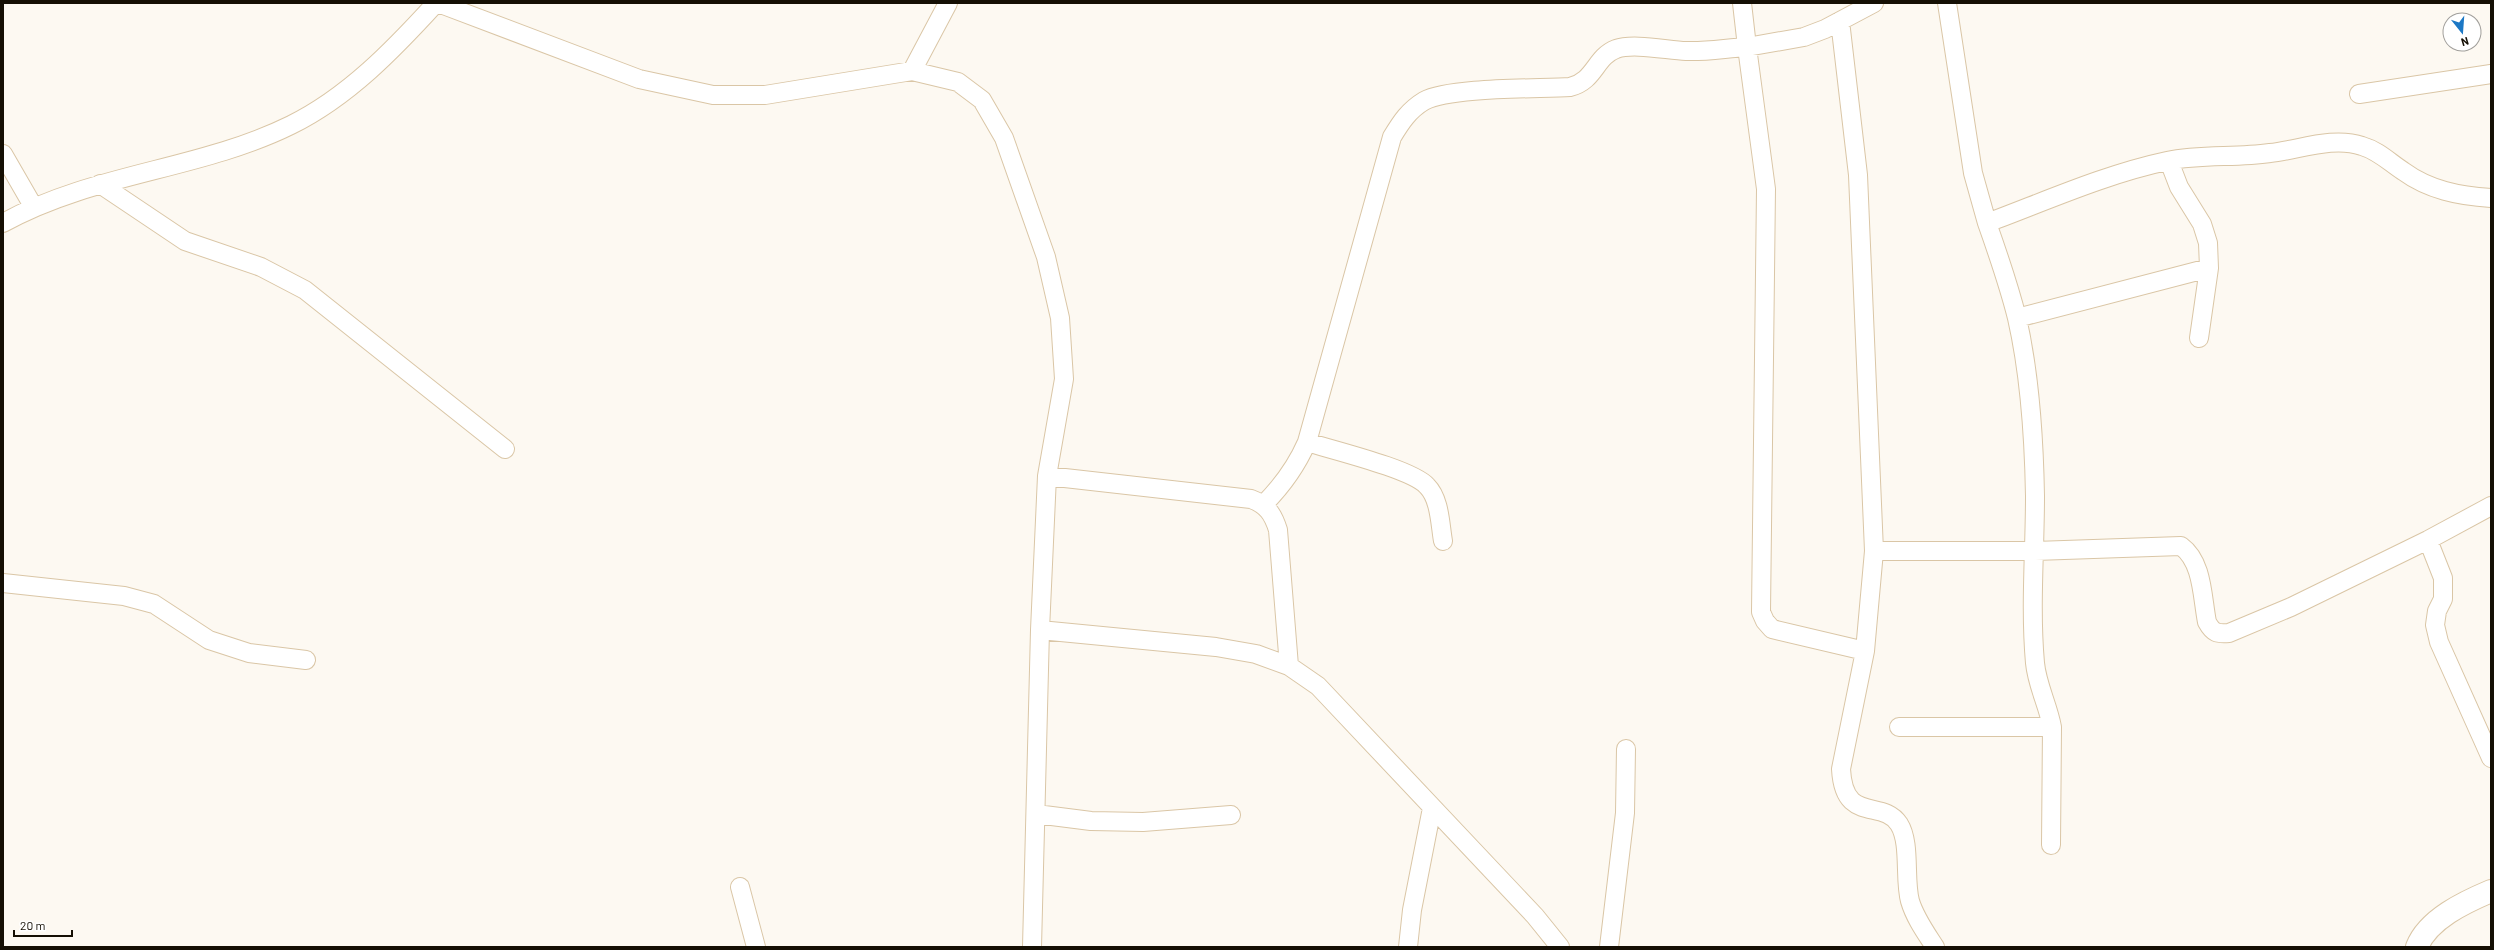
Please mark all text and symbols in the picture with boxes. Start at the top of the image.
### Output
north arrow [2442,12,2482,52]
text: N [2460,35,2470,49]
scale bar [14,912,72,938]
text: 20 m [20,918,46,932]

